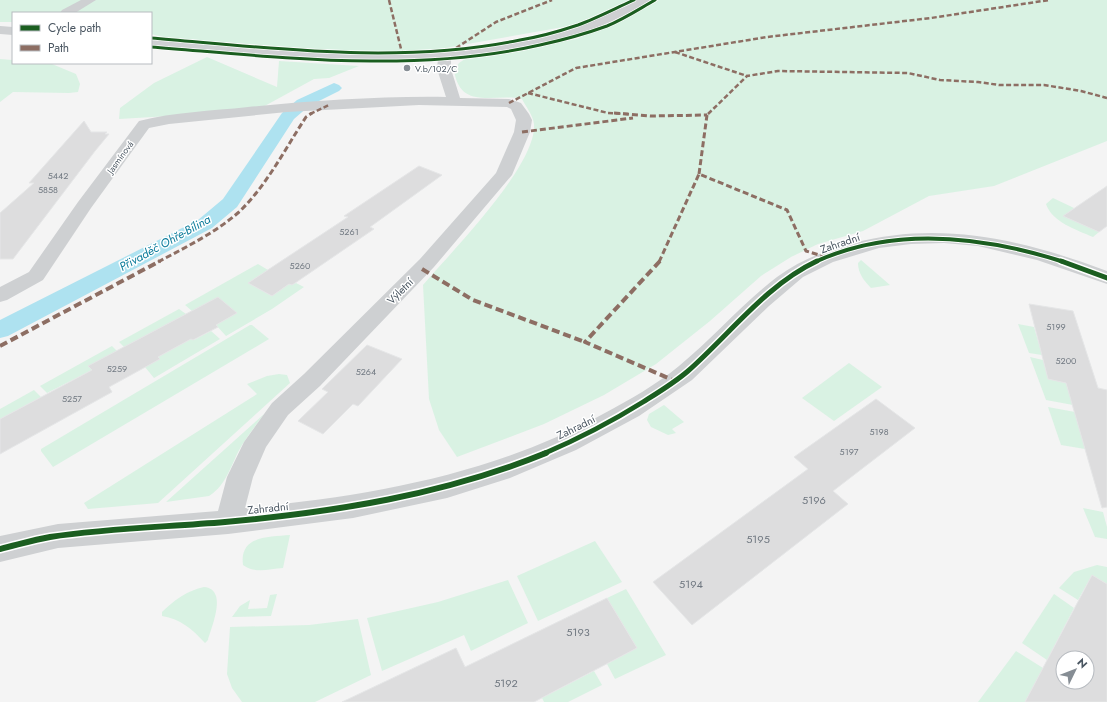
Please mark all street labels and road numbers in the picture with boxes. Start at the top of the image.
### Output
street label: Jasmínová [103,138,136,177]
street label: Zahradní [818,228,863,257]
street label: Výletní [383,273,418,308]
street label: Zahradní [554,410,599,443]
street label: Zahradní [247,498,290,518]

